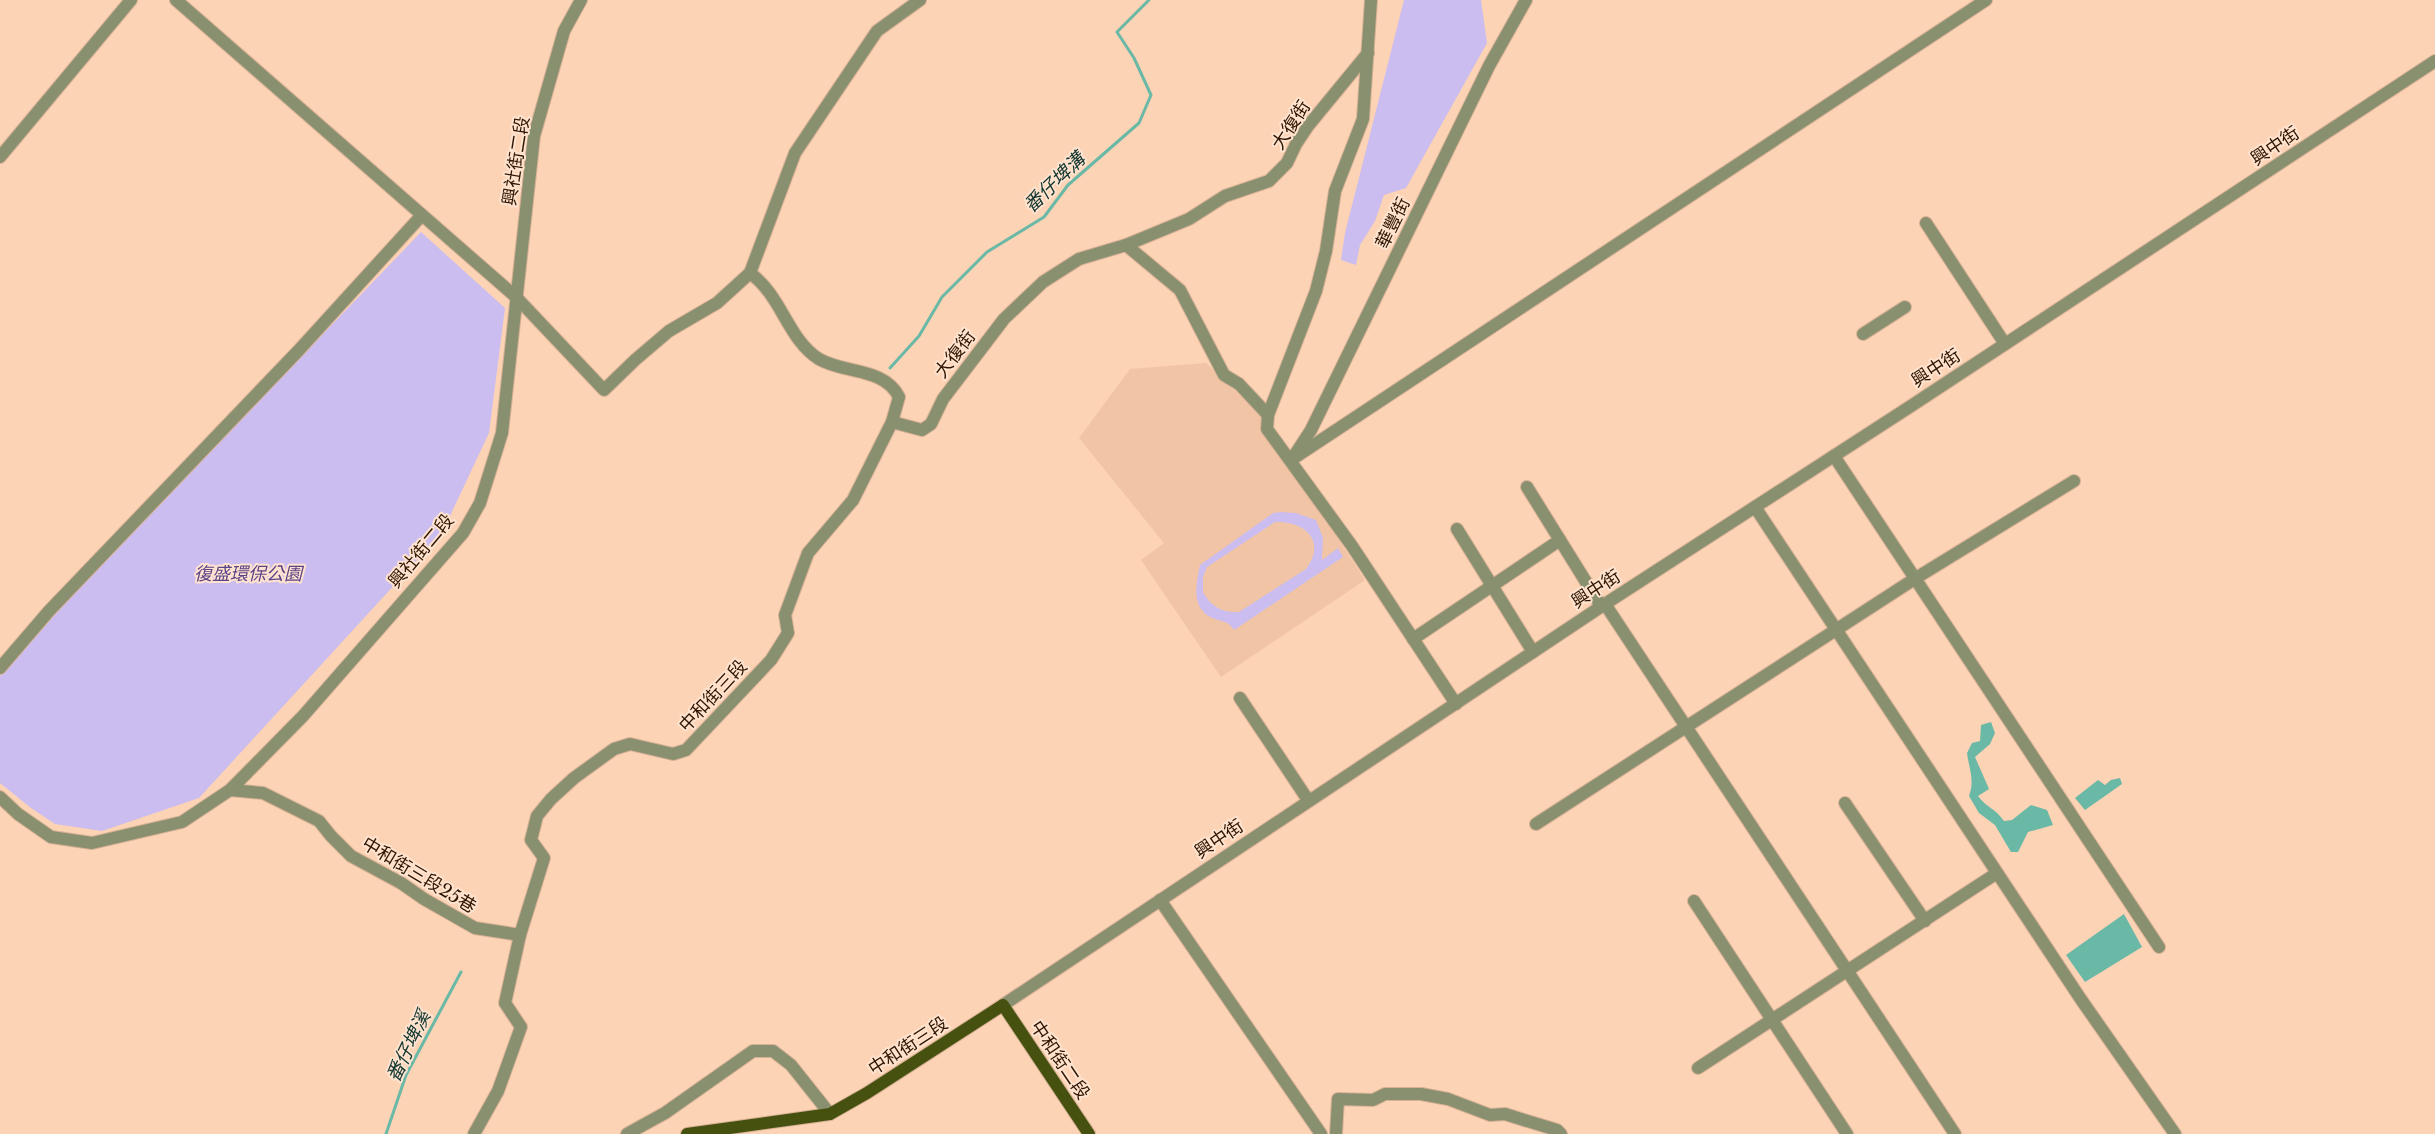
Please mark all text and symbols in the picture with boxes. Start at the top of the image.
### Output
street label: 大復街 [1267,96,1315,154]
street label: 興社街二段 [498,115,534,207]
street label: 興中街 [2246,122,2304,170]
water label: 番仔埤溝 [1019,146,1092,217]
street label: 華豐街 [1371,194,1415,252]
street label: 大復街 [930,326,980,382]
street label: 興中街 [1907,344,1965,392]
street label: 興社街二段 [384,509,458,593]
park label: 復盛環保公園 [194,563,305,585]
street label: 興中街 [1567,565,1625,613]
street label: 中和街三段 [674,656,752,736]
street label: 興中街 [1190,815,1248,863]
street label: 中和街三段25巷 [358,832,480,918]
water label: 番仔埤溪 [381,1004,437,1085]
street label: 中和街三段 [864,1012,952,1080]
street label: 中和街二段 [1026,1017,1094,1103]

